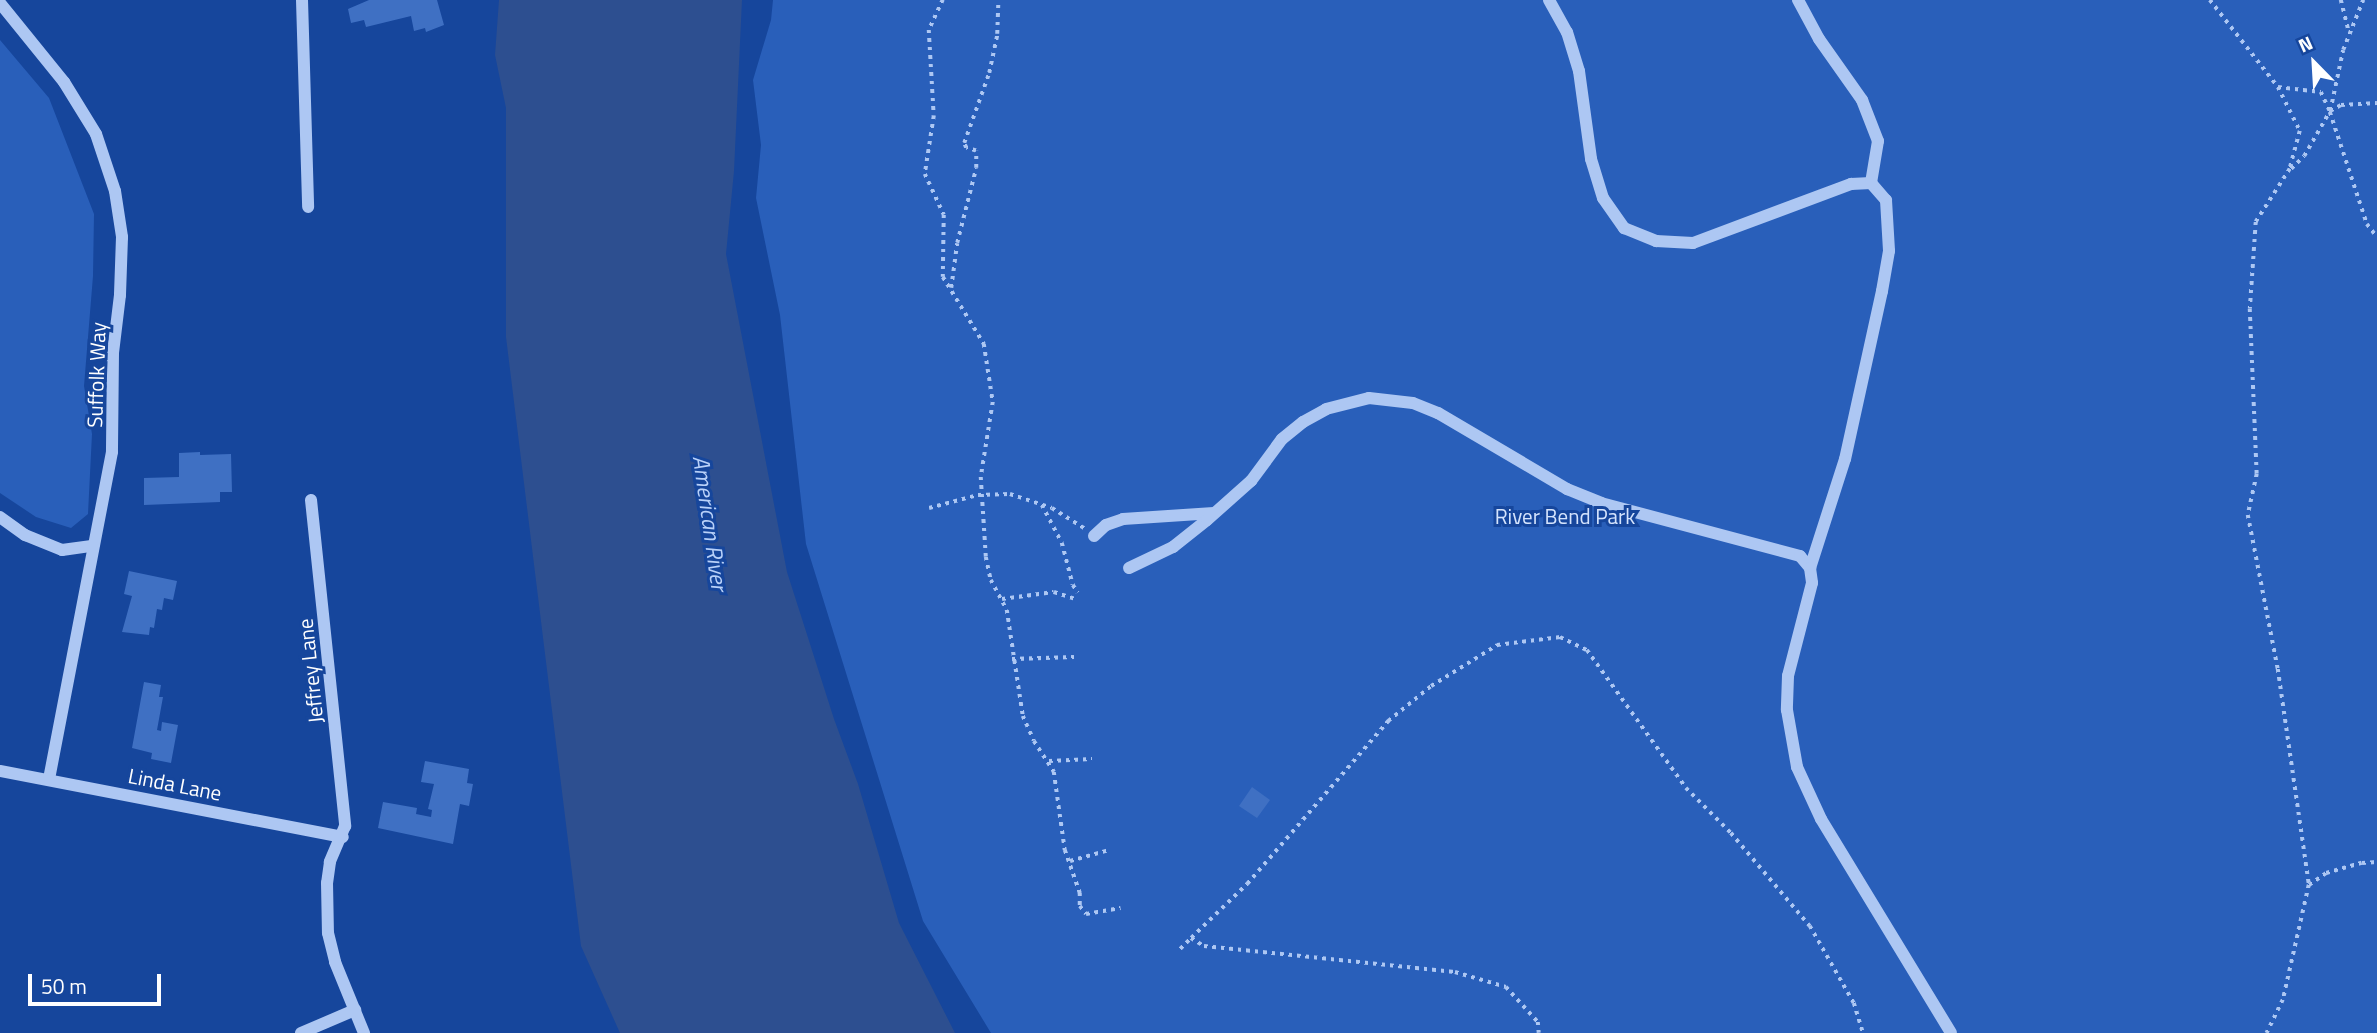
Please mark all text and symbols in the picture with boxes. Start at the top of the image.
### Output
text: N [2293,27,2317,59]
north arrow [2279,28,2349,98]
street label: Suffolk Way [82,322,110,428]
water label: American River [687,454,733,592]
park label: River Bend Park [1495,503,1635,529]
street label: Jeffrey Lane [292,617,328,725]
street label: Linda Lane [126,763,224,805]
scale bar [32,960,164,1004]
text: 50 m [41,970,87,1002]

